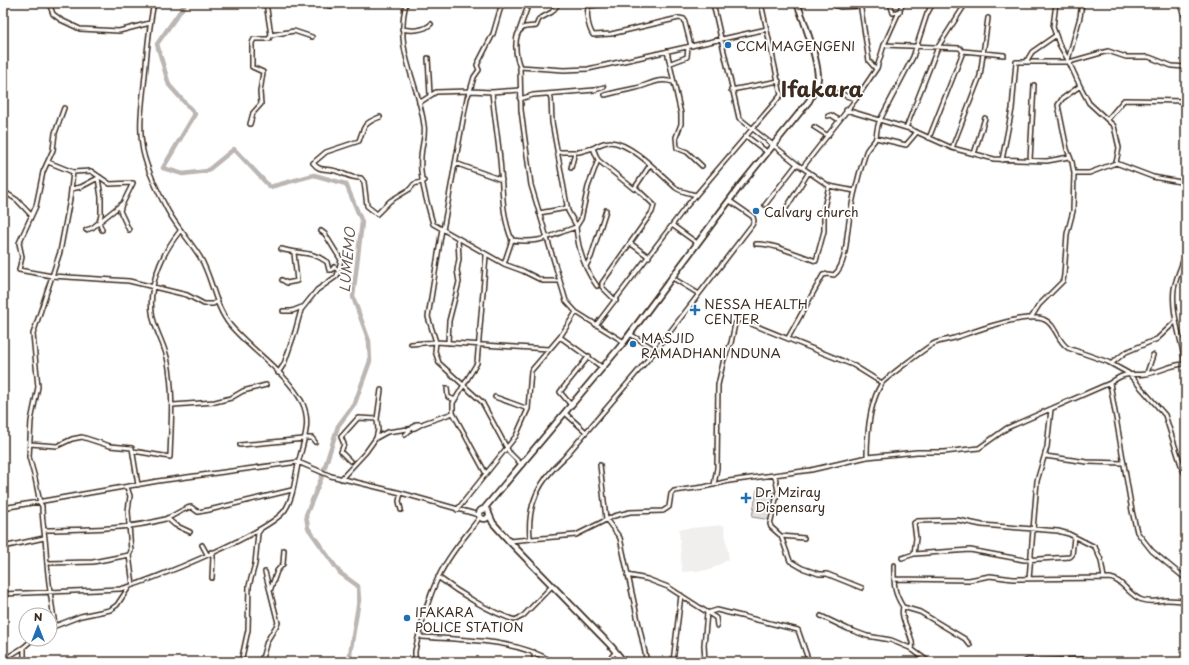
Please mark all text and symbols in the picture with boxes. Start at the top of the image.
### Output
place label: CCM MAGENGENI [736,36,855,55]
marker: CCM MAGENGENI [723,40,733,50]
district label: Ifakara [781,72,864,104]
place label: Calvary church [764,202,859,221]
marker: Calvary church [751,206,761,216]
water label: LUMEMO [334,226,360,293]
place label: NESSA HEALTH CENTER [704,294,808,328]
marker: NESSA HEALTH CENTER [689,304,701,316]
place label: MASJID RAMADHANI NDUNA [641,328,781,362]
marker: MASJID RAMADHANI NDUNA [628,339,638,349]
place label: Dr. Mziray Dispensary [755,482,825,516]
marker: Dr. Mziray Dispensary [740,492,752,504]
place label: IFAKARA POLICE STATION [415,602,524,636]
north arrow [18,607,58,647]
text: N [34,608,43,625]
marker: IFAKARA POLICE STATION [402,613,412,623]

